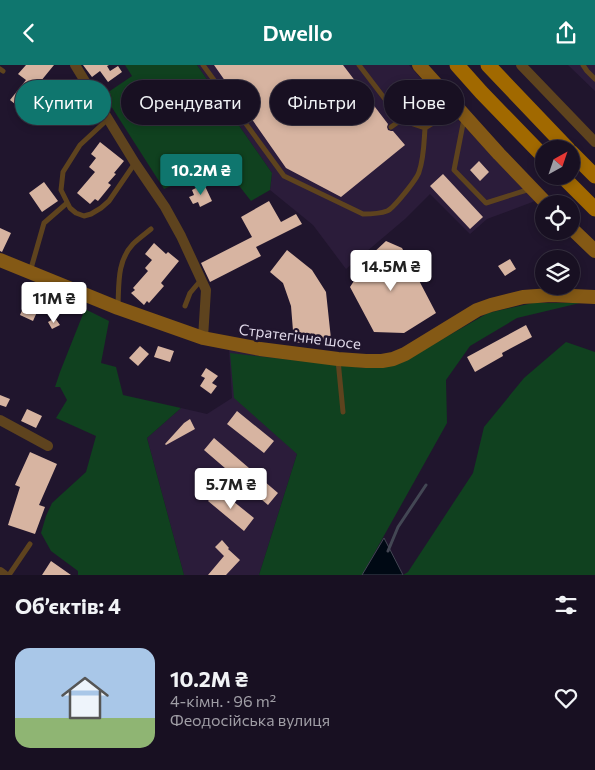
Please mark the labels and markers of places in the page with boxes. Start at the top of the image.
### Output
pin: 10.2M ₴ [155,153,247,196]
pin: 14.5M ₴ [345,249,437,292]
pin: 11M ₴ [19,281,89,324]
pin: 5.7M ₴ [190,467,272,510]

